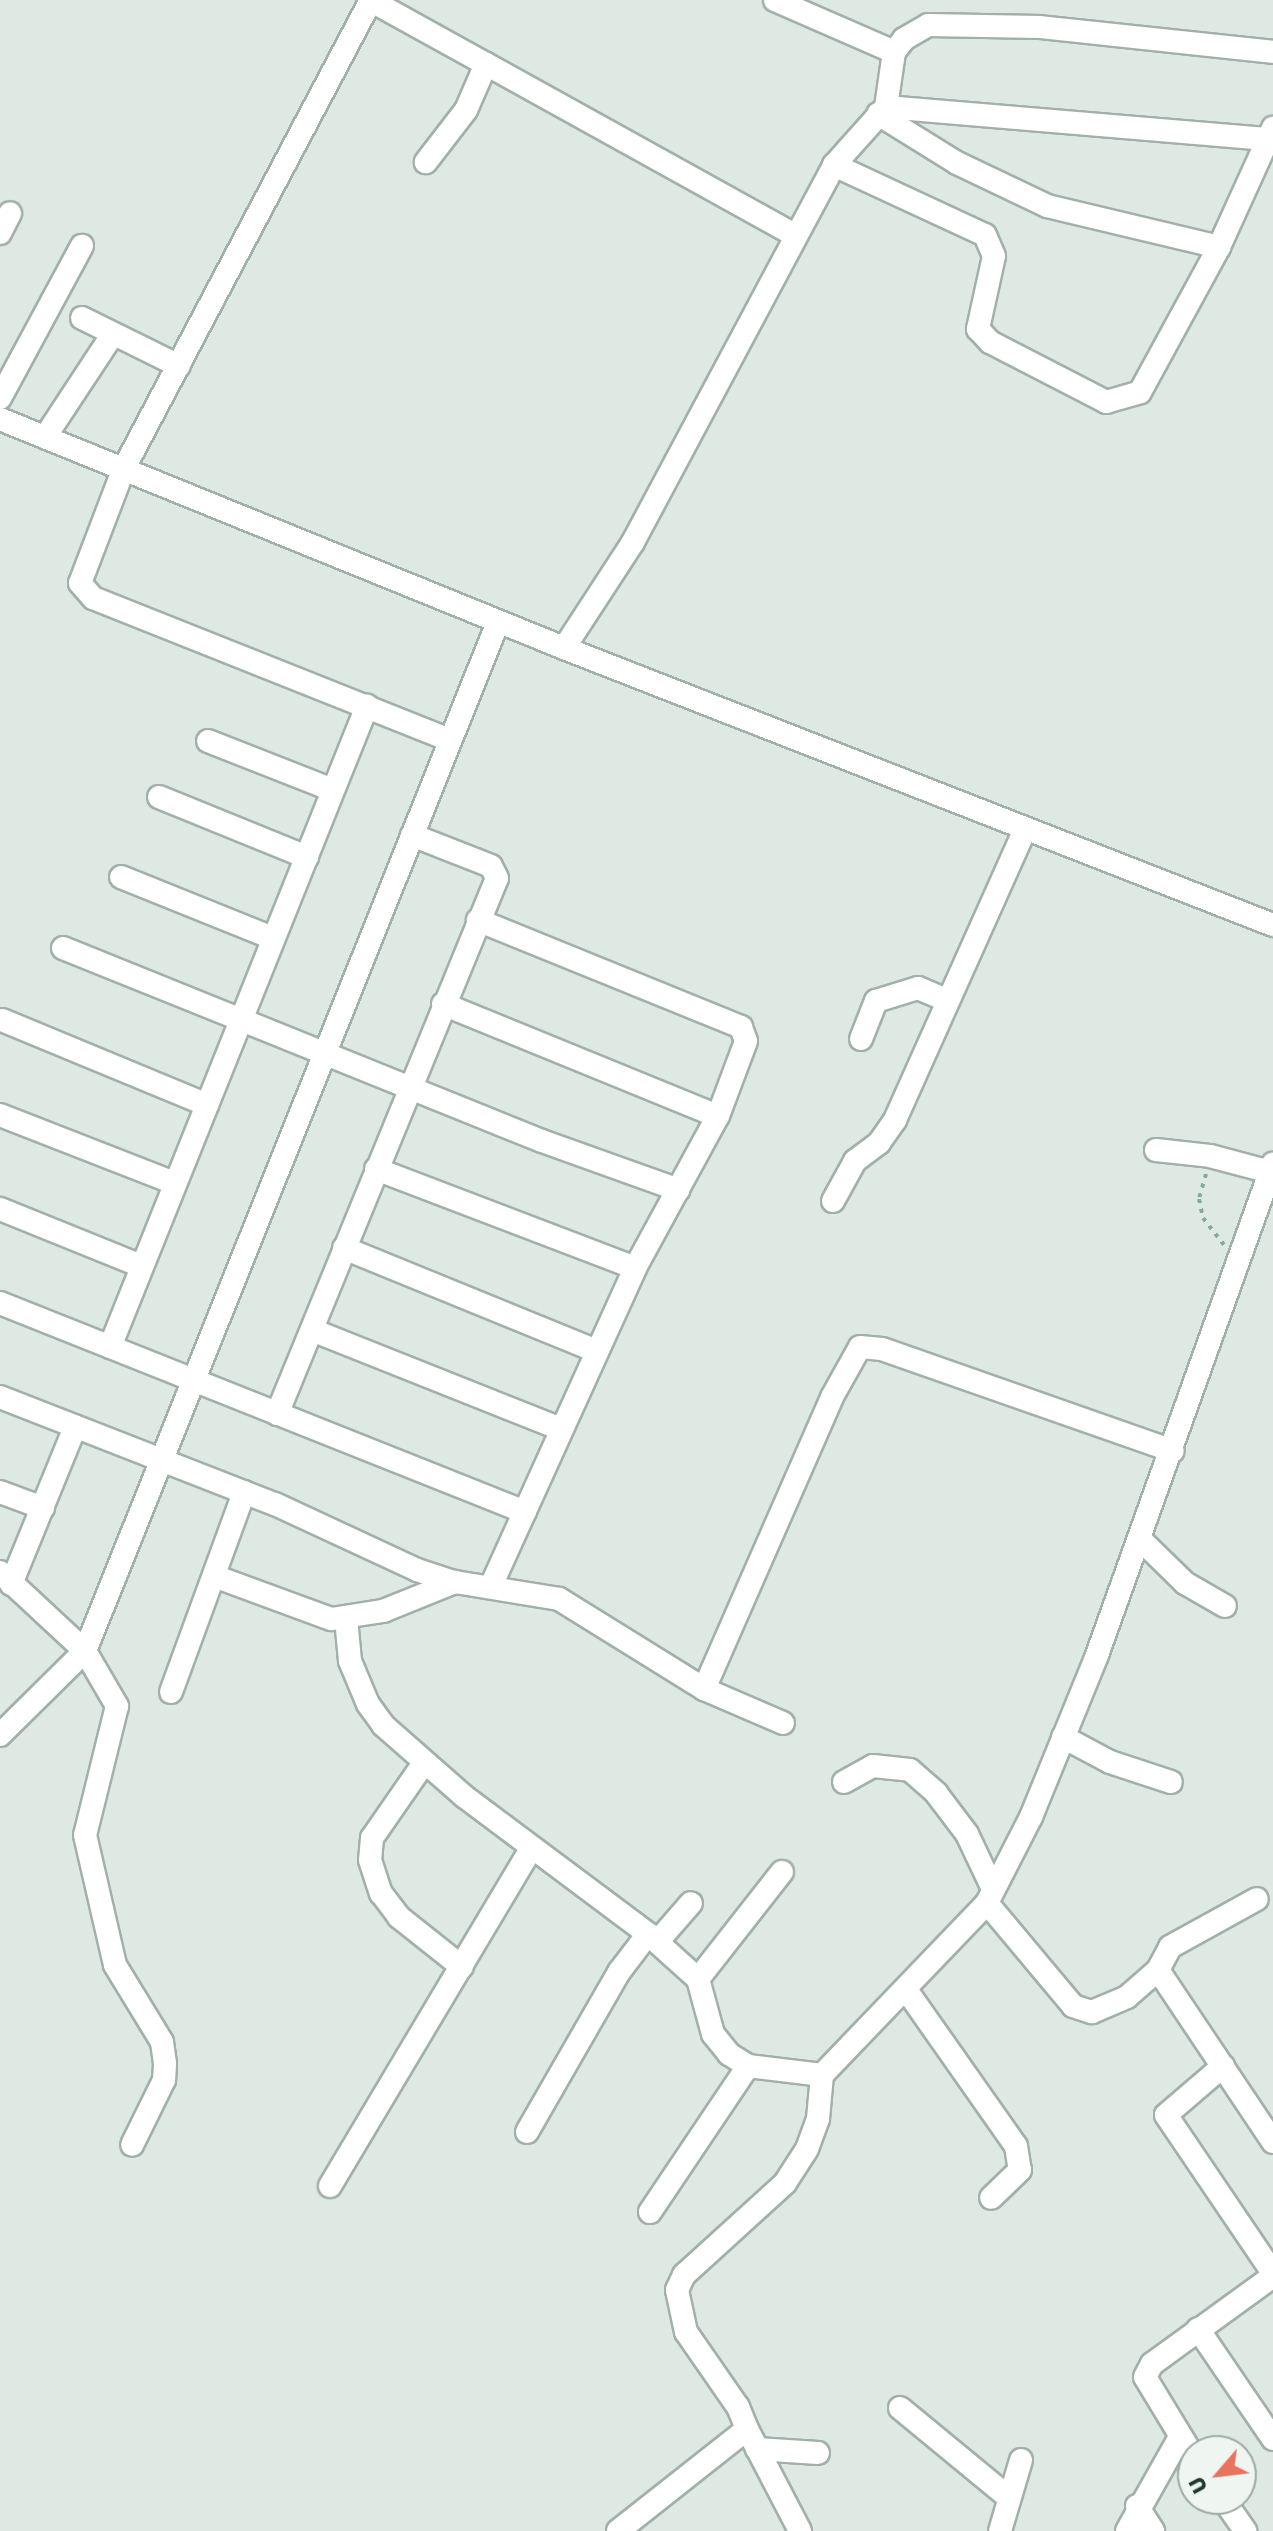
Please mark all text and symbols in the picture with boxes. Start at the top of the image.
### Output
north arrow [1177,2435,1257,2515]
text: U [1180,2471,1215,2500]

